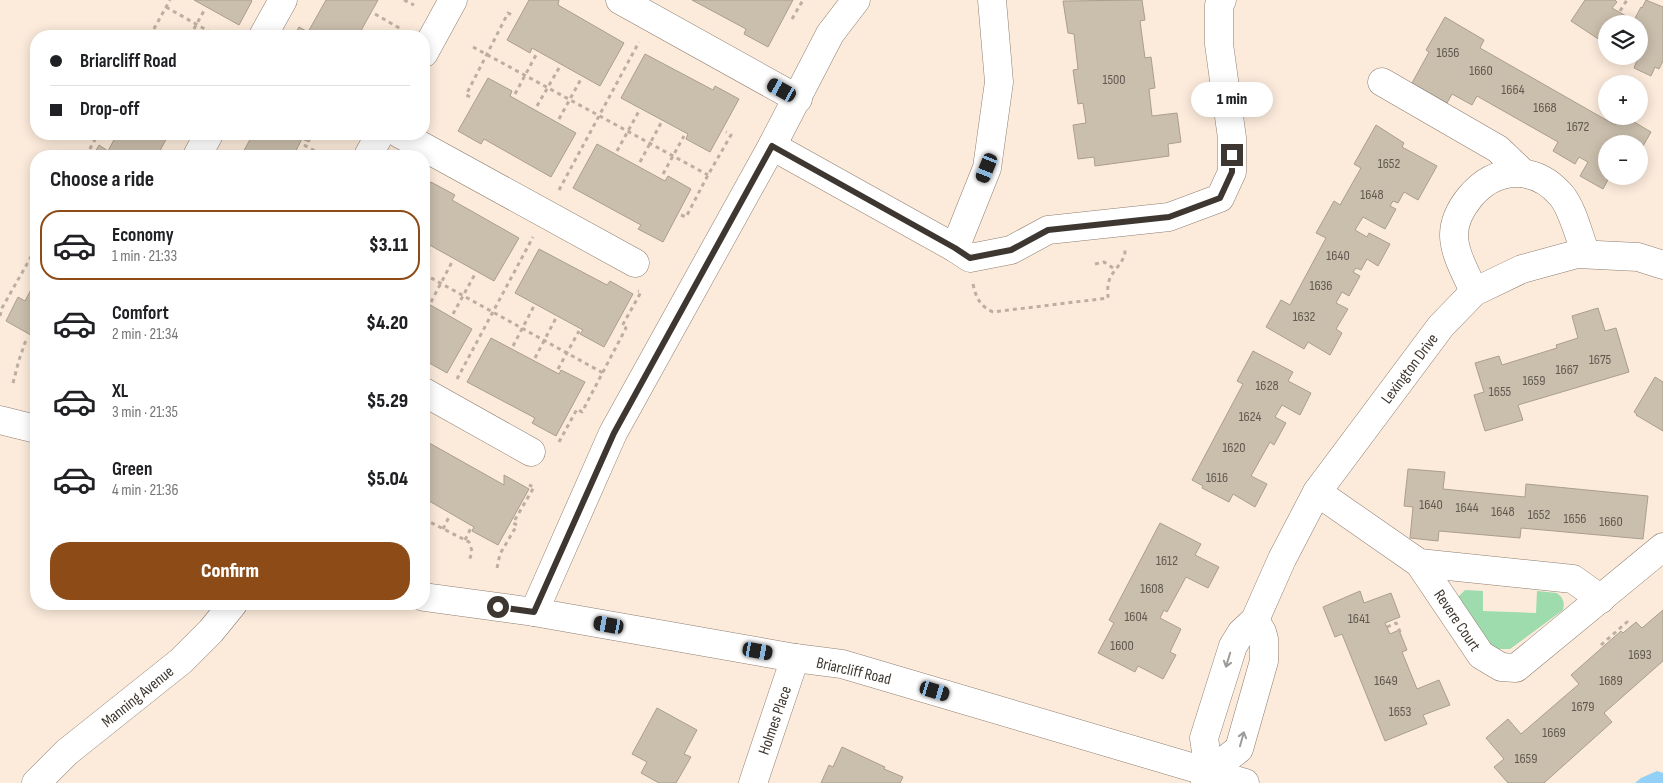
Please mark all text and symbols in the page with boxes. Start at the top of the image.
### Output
map controls [1598,15,1648,185]
button: layers [1598,15,1648,65]
house number: 1656 [1437,44,1459,61]
text: Briarcliff Road [80,50,177,73]
house number: 1660 [1469,62,1493,79]
house number: 1500 [1102,71,1126,88]
button: + [1598,75,1648,125]
car [765,76,798,104]
house number: 1664 [1501,81,1525,98]
callout: 1 min [1191,82,1273,118]
text: 1 min [1217,90,1247,109]
text: Drop-off [80,98,140,121]
house number: 1668 [1533,99,1557,116]
house number: 1672 [1567,118,1589,135]
button: − [1598,135,1648,185]
route end [1221,144,1243,166]
car [974,151,999,185]
house number: 1652 [1378,155,1400,172]
text: Choose a ride [50,166,154,193]
house number: 1648 [1360,186,1384,203]
icon: car [52,223,97,268]
text: Economy [112,224,174,247]
text: $3.11 [369,234,408,257]
text: 1 min · 21:33 [112,247,177,266]
house number: 1640 [1326,247,1350,264]
house number: 1636 [1309,277,1333,294]
icon: car [52,301,97,346]
text: Comfort [112,302,169,325]
house number: 1632 [1293,308,1316,325]
text: $4.20 [366,312,408,335]
text: 2 min · 21:34 [112,325,178,344]
street label: Lexington Drive [1378,330,1443,408]
house number: 1675 [1589,351,1612,368]
house number: 1667 [1556,361,1579,378]
house number: 1659 [1523,372,1545,389]
house number: 1628 [1255,377,1279,394]
icon: car [52,379,97,424]
text: XL [112,380,128,403]
house number: 1655 [1489,383,1512,400]
text: $5.29 [367,390,408,413]
text: 3 min · 21:35 [112,403,178,422]
house number: 1624 [1239,408,1261,425]
house number: 1620 [1222,439,1246,456]
icon: car [52,457,97,502]
text: Green [112,458,152,481]
text: $5.04 [367,468,408,491]
house number: 1616 [1206,469,1228,486]
text: 4 min · 21:36 [112,481,179,500]
house number: 1640 [1419,496,1443,513]
house number: 1644 [1455,499,1479,516]
house number: 1648 [1491,503,1515,520]
house number: 1652 [1528,506,1550,523]
house number: 1656 [1564,510,1586,527]
house number: 1660 [1599,513,1623,530]
button: Confirm [50,542,410,600]
house number: 1612 [1156,552,1178,569]
house number: 1608 [1140,580,1164,597]
street label: Revere Court [1429,587,1484,655]
route start [487,596,509,618]
house number: 1604 [1124,608,1148,625]
house number: 1641 [1348,610,1370,627]
car [592,615,625,635]
house number: 1600 [1110,637,1134,654]
car [741,641,774,661]
house number: 1693 [1628,646,1652,663]
one-way arrow [1223,651,1233,667]
street label: Briarcliff Road [814,654,893,689]
street label: Manning Avenue [98,662,178,732]
house number: 1649 [1374,672,1398,689]
house number: 1689 [1599,672,1623,689]
car [918,679,951,703]
street label: Holmes Place [755,684,796,757]
house number: 1679 [1572,698,1594,715]
house number: 1653 [1389,703,1411,720]
house number: 1669 [1542,724,1566,741]
one-way arrow [1238,731,1247,747]
house number: 1659 [1515,750,1537,767]

